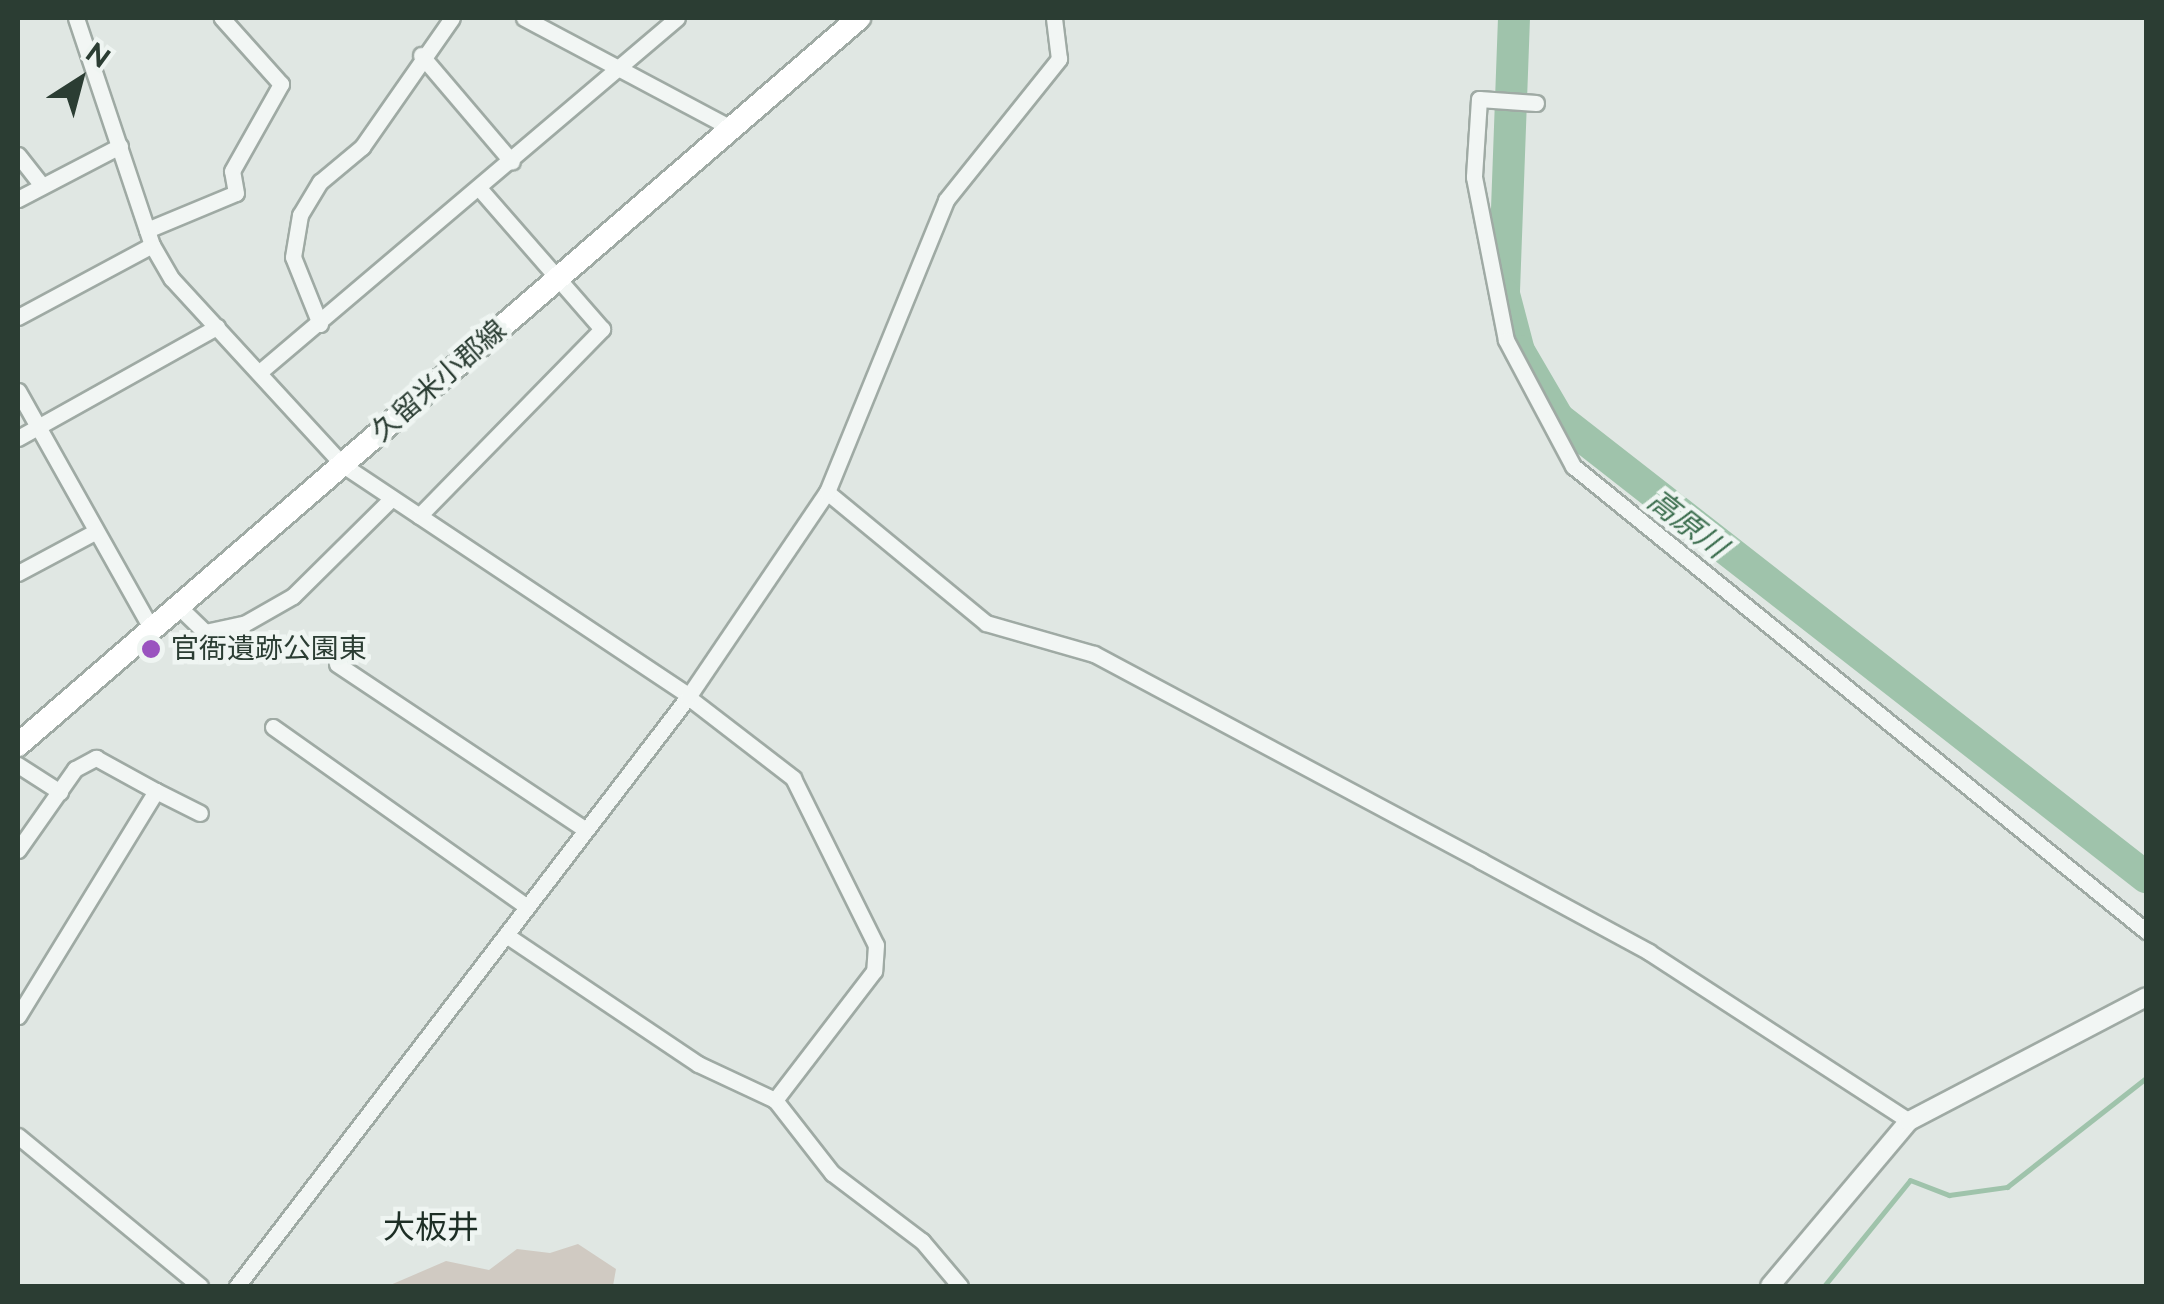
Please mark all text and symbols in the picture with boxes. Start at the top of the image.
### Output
north arrow [30,30,130,130]
text: N [80,36,116,75]
street label: 久留米小郡線 [365,313,513,449]
water label: 高原川 [1640,482,1734,566]
place label: 官衙遺跡公園東 [171,632,367,666]
marker: 官衙遺跡公園東 [140,638,162,660]
district label: 大板井 [383,1208,479,1246]

